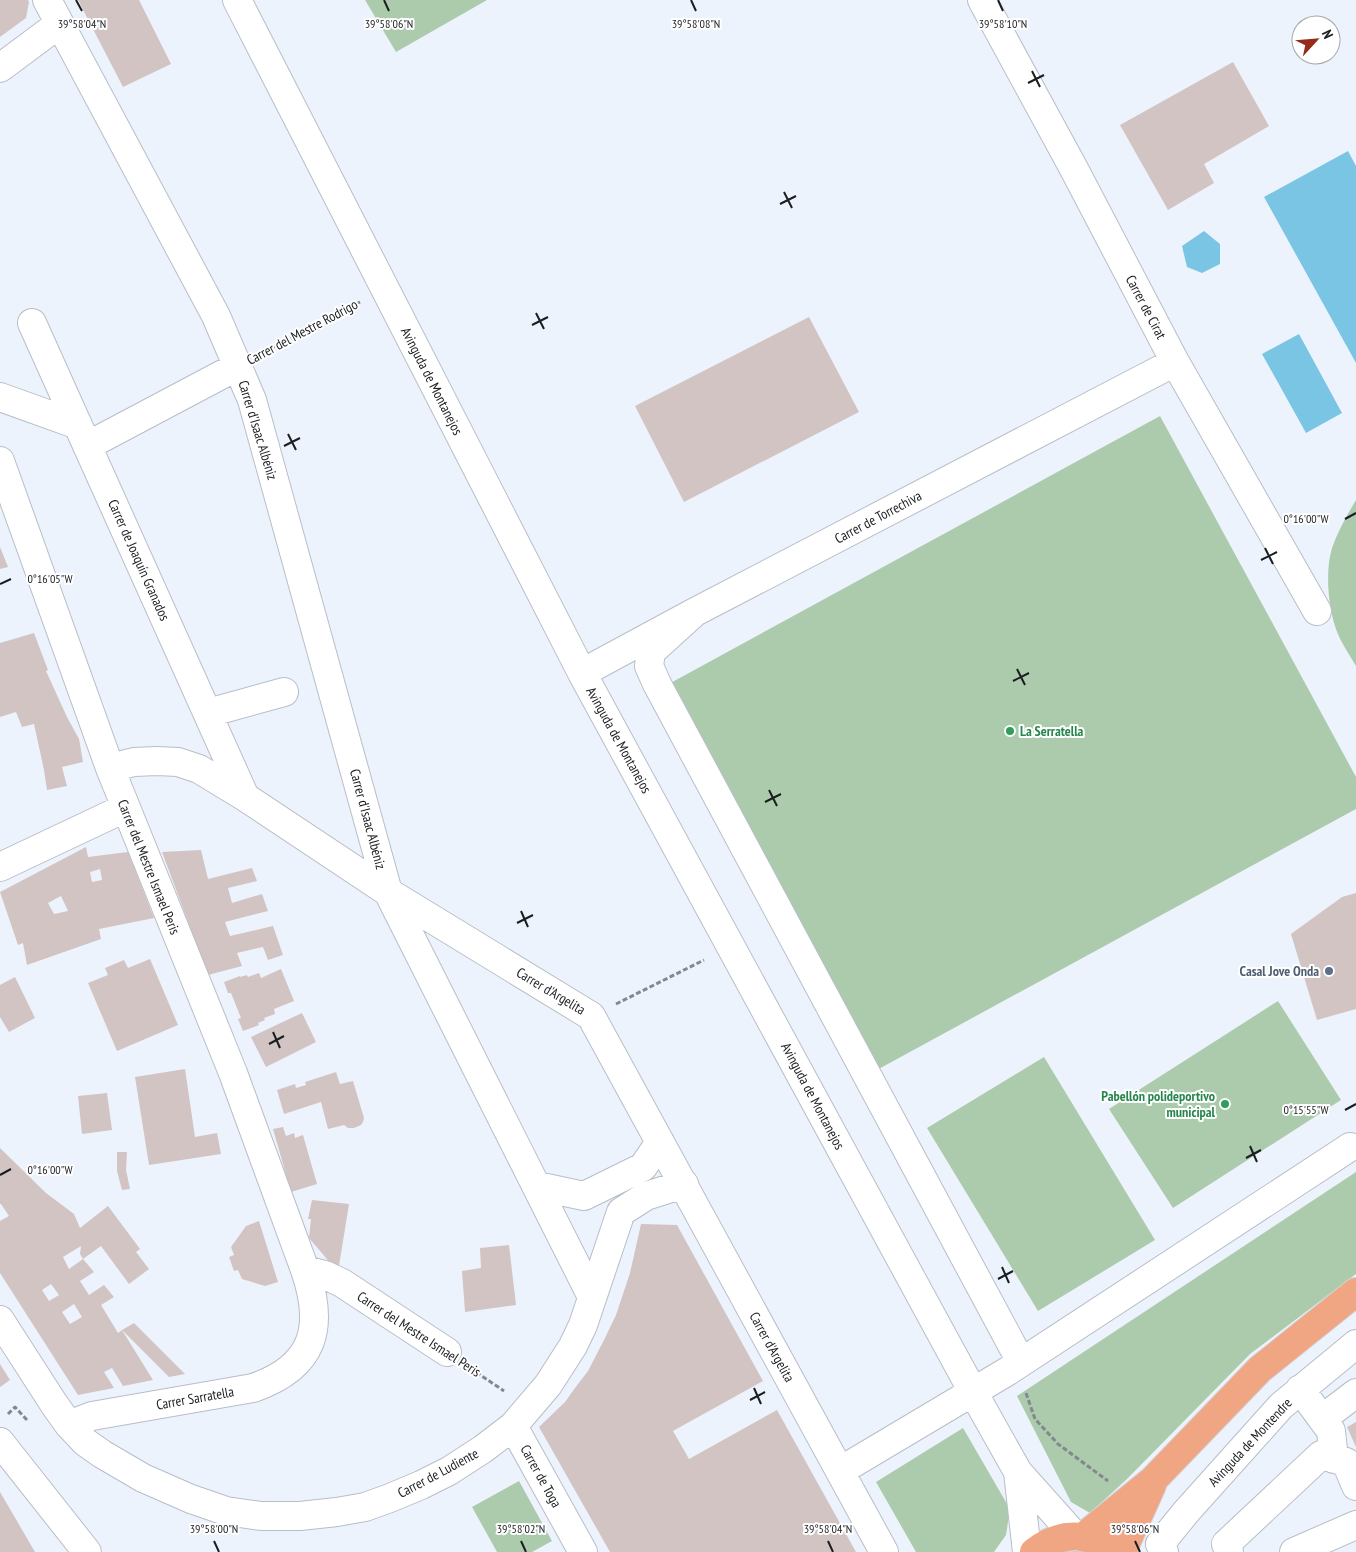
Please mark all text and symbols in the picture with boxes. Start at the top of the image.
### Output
north arrow [1291,15,1341,65]
text: 39°58'04"N [58,16,106,31]
text: 39°58'06"N [365,16,413,31]
text: 39°58'08"N [672,16,720,31]
text: 39°58'10"N [979,16,1027,31]
text: N [1318,27,1337,42]
street label: Carrer de Cirat [1122,272,1170,342]
street label: Carrer del Mestre Rodrigo [243,295,361,369]
street label: Avinguda de Montanejos [397,324,467,438]
street label: Carrer d'Isaac Albéniz [234,378,282,482]
street label: Carrer de Torrechiva [831,487,925,547]
street label: Carrer de Joaquín Granados [104,496,174,624]
text: 0°16'00"W [1283,511,1329,526]
text: 0°16'05"W [27,571,73,586]
street label: Avinguda de Montanejos [582,684,656,796]
place label: La Serratella [1020,722,1084,740]
marker: La Serratella [1004,725,1016,737]
street label: Carrer d'Isaac Albéniz [346,767,390,871]
street label: Carrer del Mestre Ismael Peris [114,797,184,937]
place label: Casal Jove Onda [1240,962,1319,980]
street label: Carrer d'Argelita [513,963,589,1019]
marker: Casal Jove Onda [1323,965,1335,977]
street label: Avinguda de Montanejos [777,1039,849,1153]
place label: Pabellón polideportivo municipal [1101,1087,1216,1121]
marker: Pabellón polideportivo municipal [1219,1098,1231,1110]
text: 0°15'55"W [1283,1102,1329,1117]
text: 0°16'00"W [27,1162,73,1177]
street label: Carrer del Mestre Ismael Peris [354,1287,485,1381]
street label: Carrer d'Argelita [745,1309,799,1385]
street label: Carrer Sarratella [155,1382,235,1414]
street label: Avinguda de Montendre [1204,1394,1296,1490]
street label: Carrer de Toga [516,1441,566,1511]
street label: Carrer de Ludiente [394,1444,482,1502]
text: 39°58'00"N [190,1521,238,1536]
text: 39°58'02"N [497,1521,545,1536]
text: 39°58'04"N [804,1521,852,1536]
text: 39°58'06"N [1111,1521,1159,1536]

